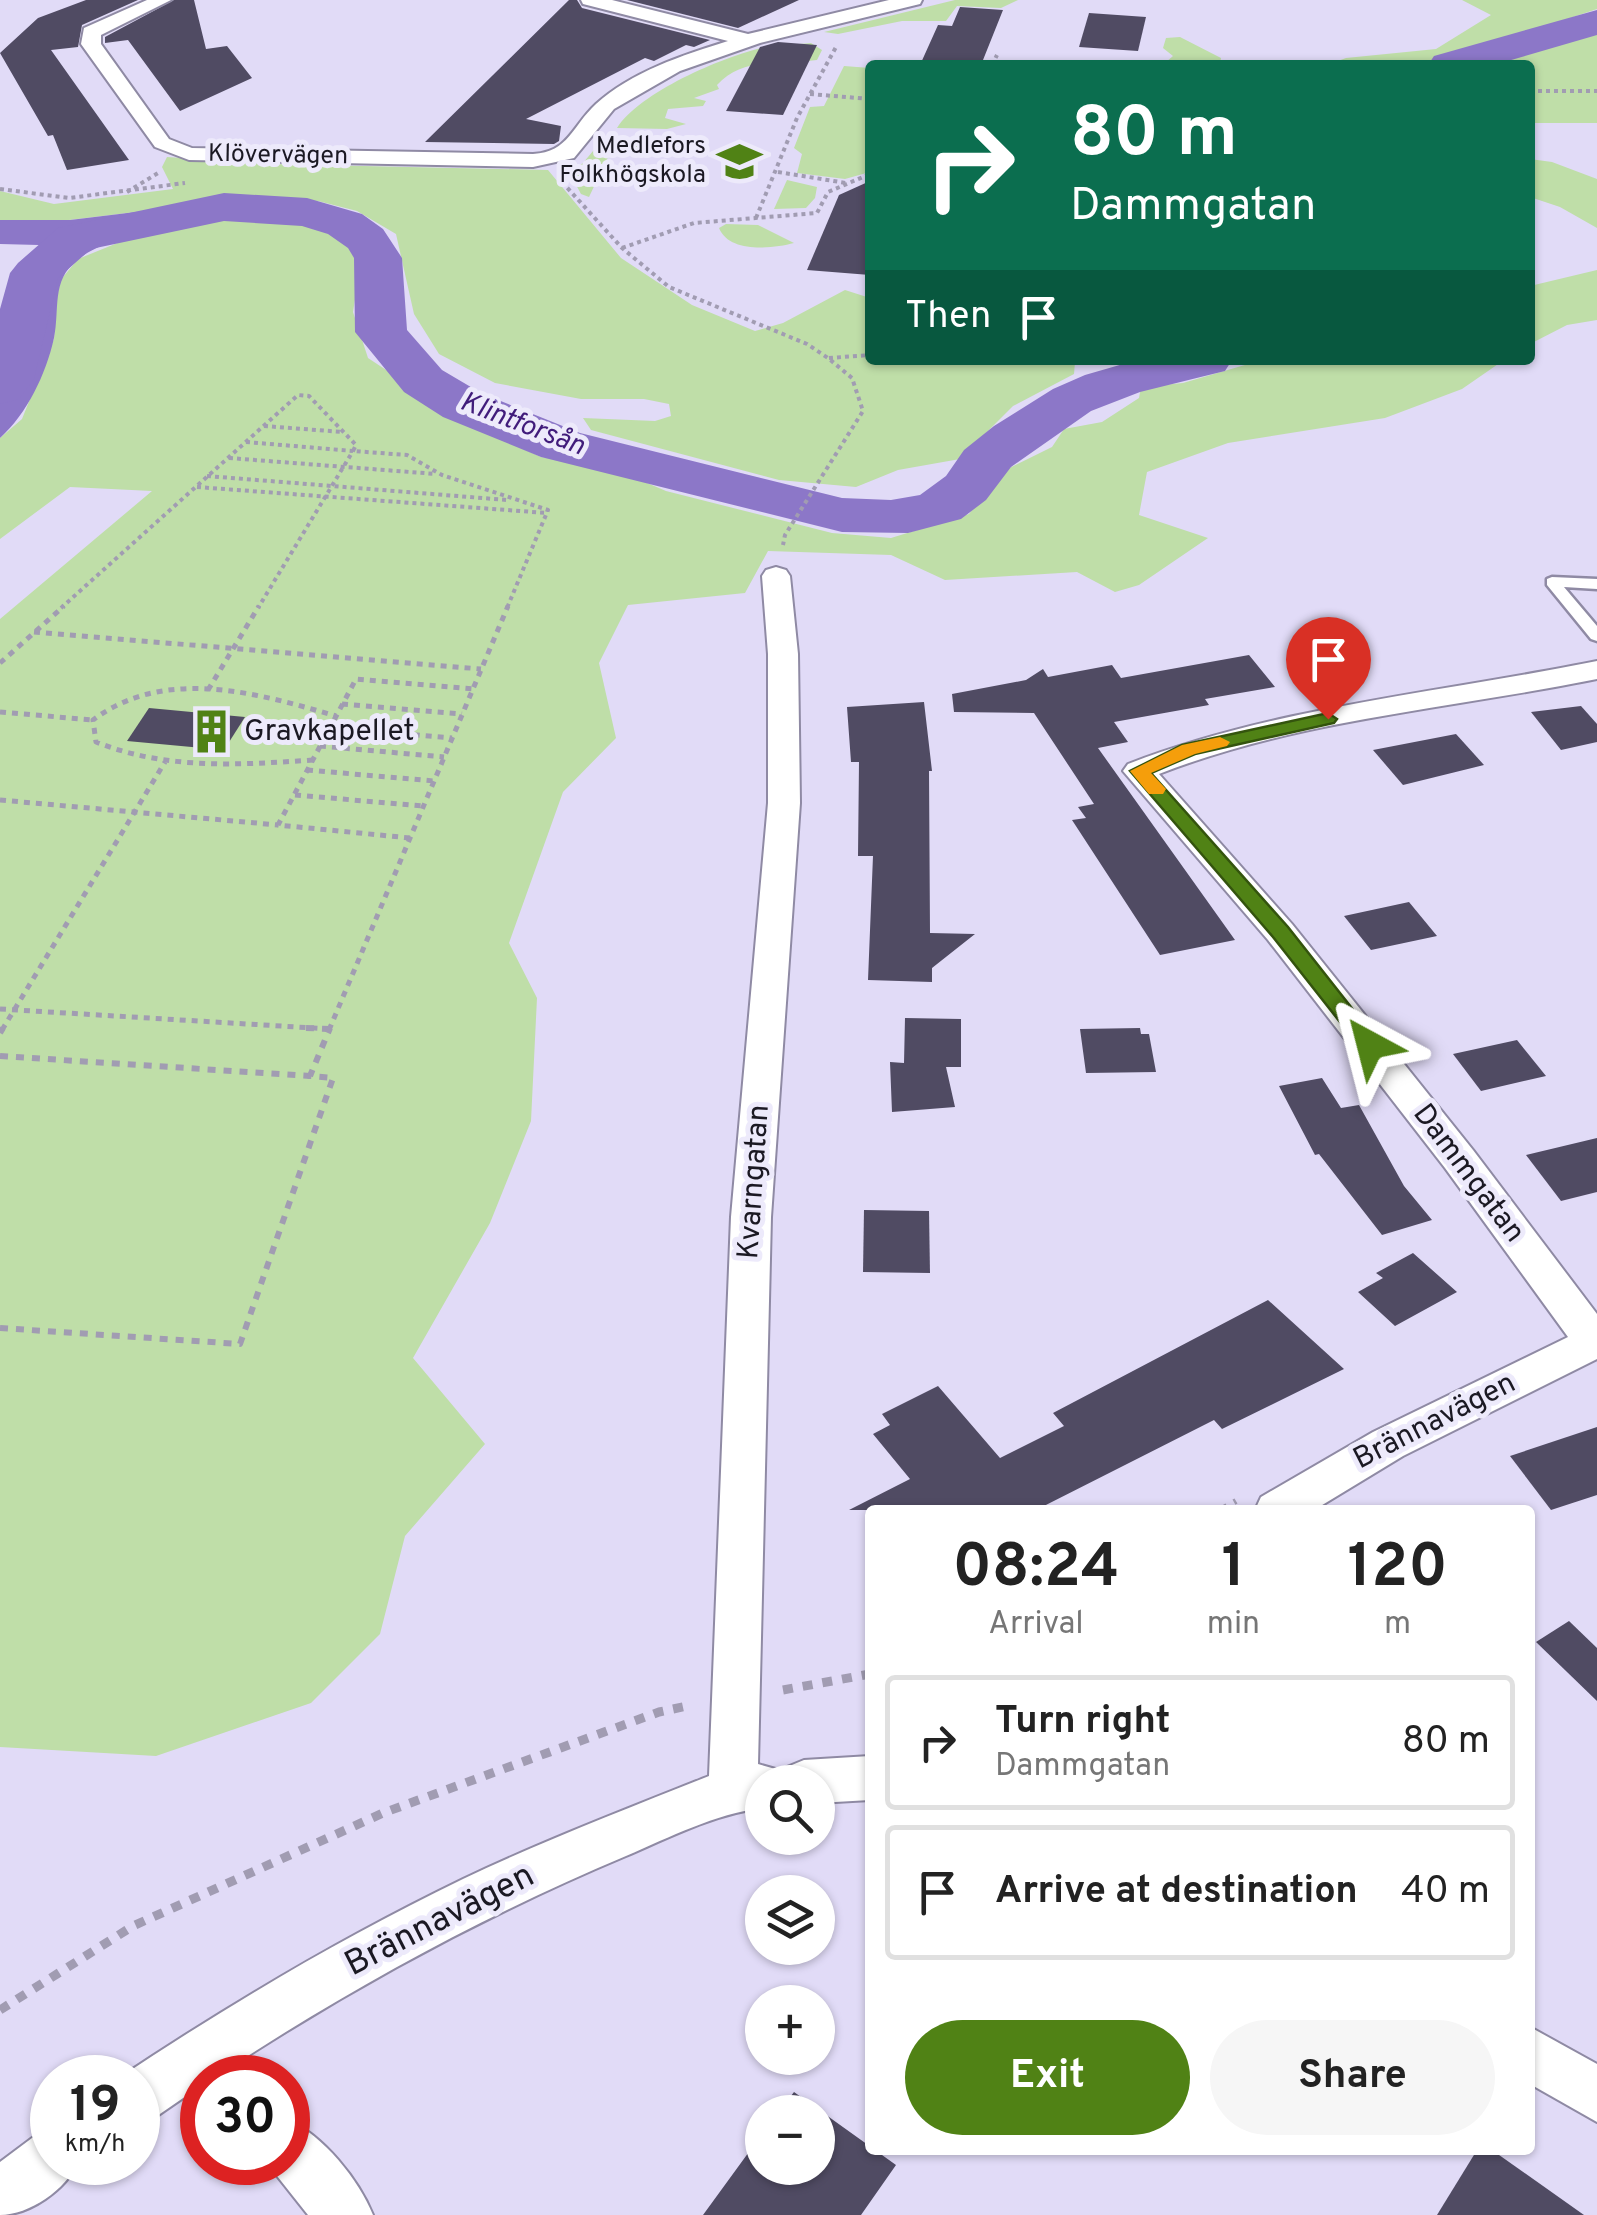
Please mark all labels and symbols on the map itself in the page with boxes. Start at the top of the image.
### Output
place label: Medlefors Folkhögskola [559,131,706,192]
school or university icon: Medlefors Folkhögskola [715,137,763,185]
street label: Klövervägen [208,139,348,173]
water label: Klintforsån [454,385,590,465]
pin [1286,617,1371,720]
building icon: Gravkapellet [187,708,235,756]
place label: Gravkapellet [244,714,415,751]
position arrow [1318,993,1422,1097]
street label: Dammgatan [1404,1097,1532,1251]
street label: Kvarngatan [731,1103,779,1261]
street label: Brännavägen [1348,1365,1522,1479]
street label: Brännavägen [338,1854,542,1988]
speed limit sign: 30 [180,2055,310,2185]

